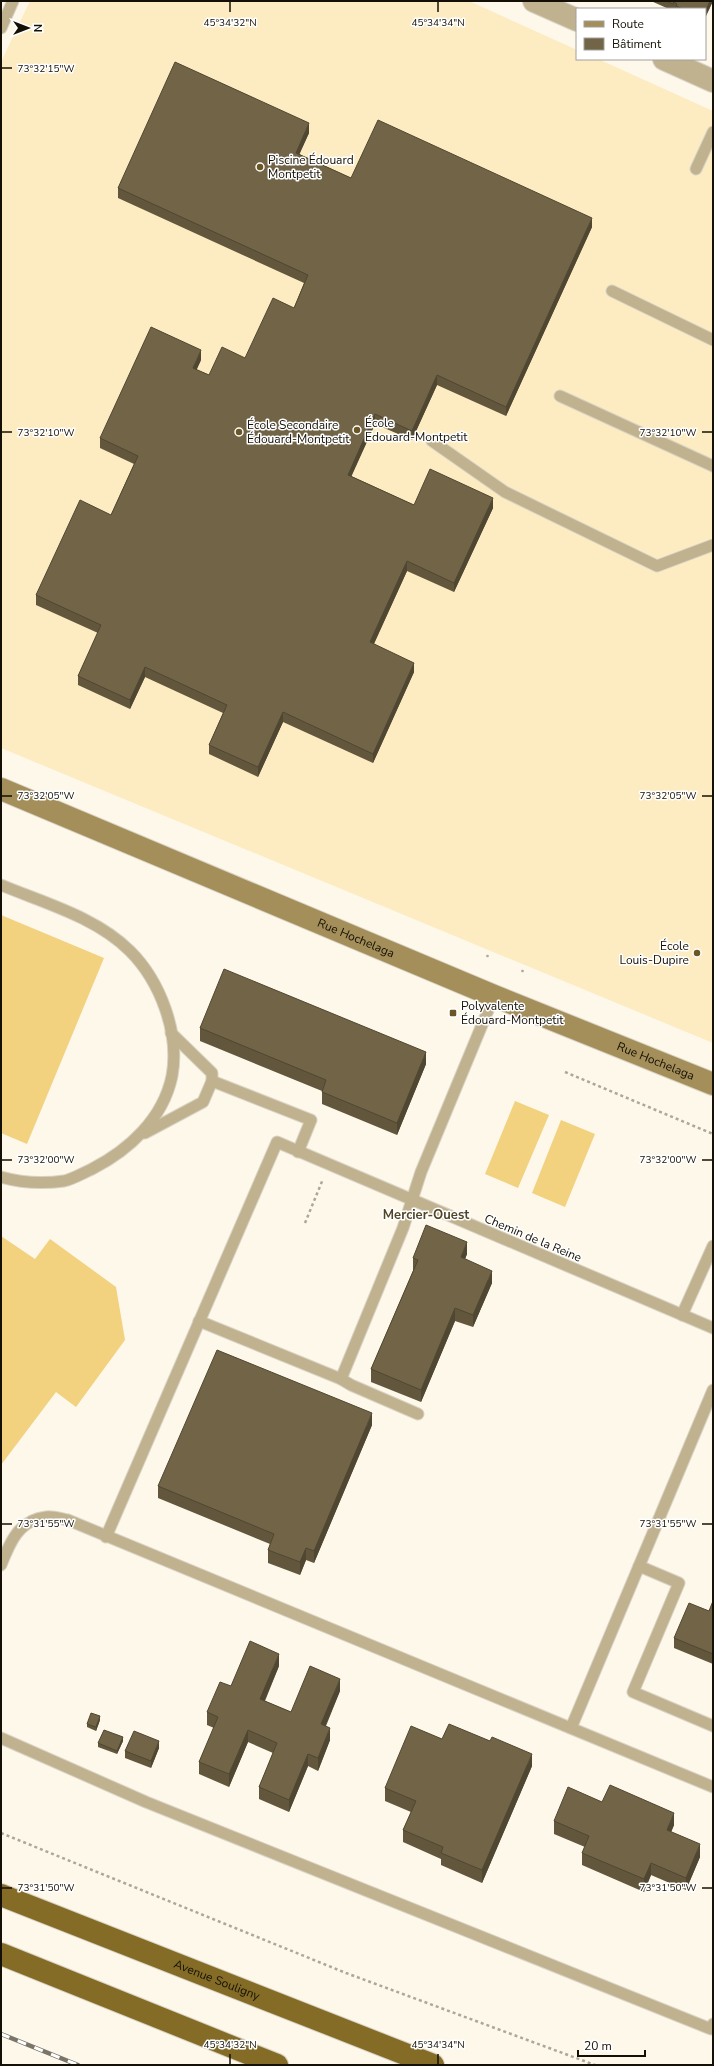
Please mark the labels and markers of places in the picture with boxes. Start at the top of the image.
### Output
place label: Piscine Édouard Montpetit [268,152,354,182]
marker: Piscine Édouard Montpetit [255,162,265,172]
place label: École Edouard-Montpetit [365,415,468,445]
place label: École Secondaire Édouard-Montpetit [247,417,350,447]
marker: École Edouard-Montpetit [352,425,362,435]
marker: École Secondaire Édouard-Montpetit [234,427,244,437]
place label: École Louis-Dupire [619,938,689,968]
marker: École Louis-Dupire [692,948,702,958]
place label: Polyvalente Édouard-Montpetit [461,998,564,1028]
marker: Polyvalente Édouard-Montpetit [448,1008,458,1018]

